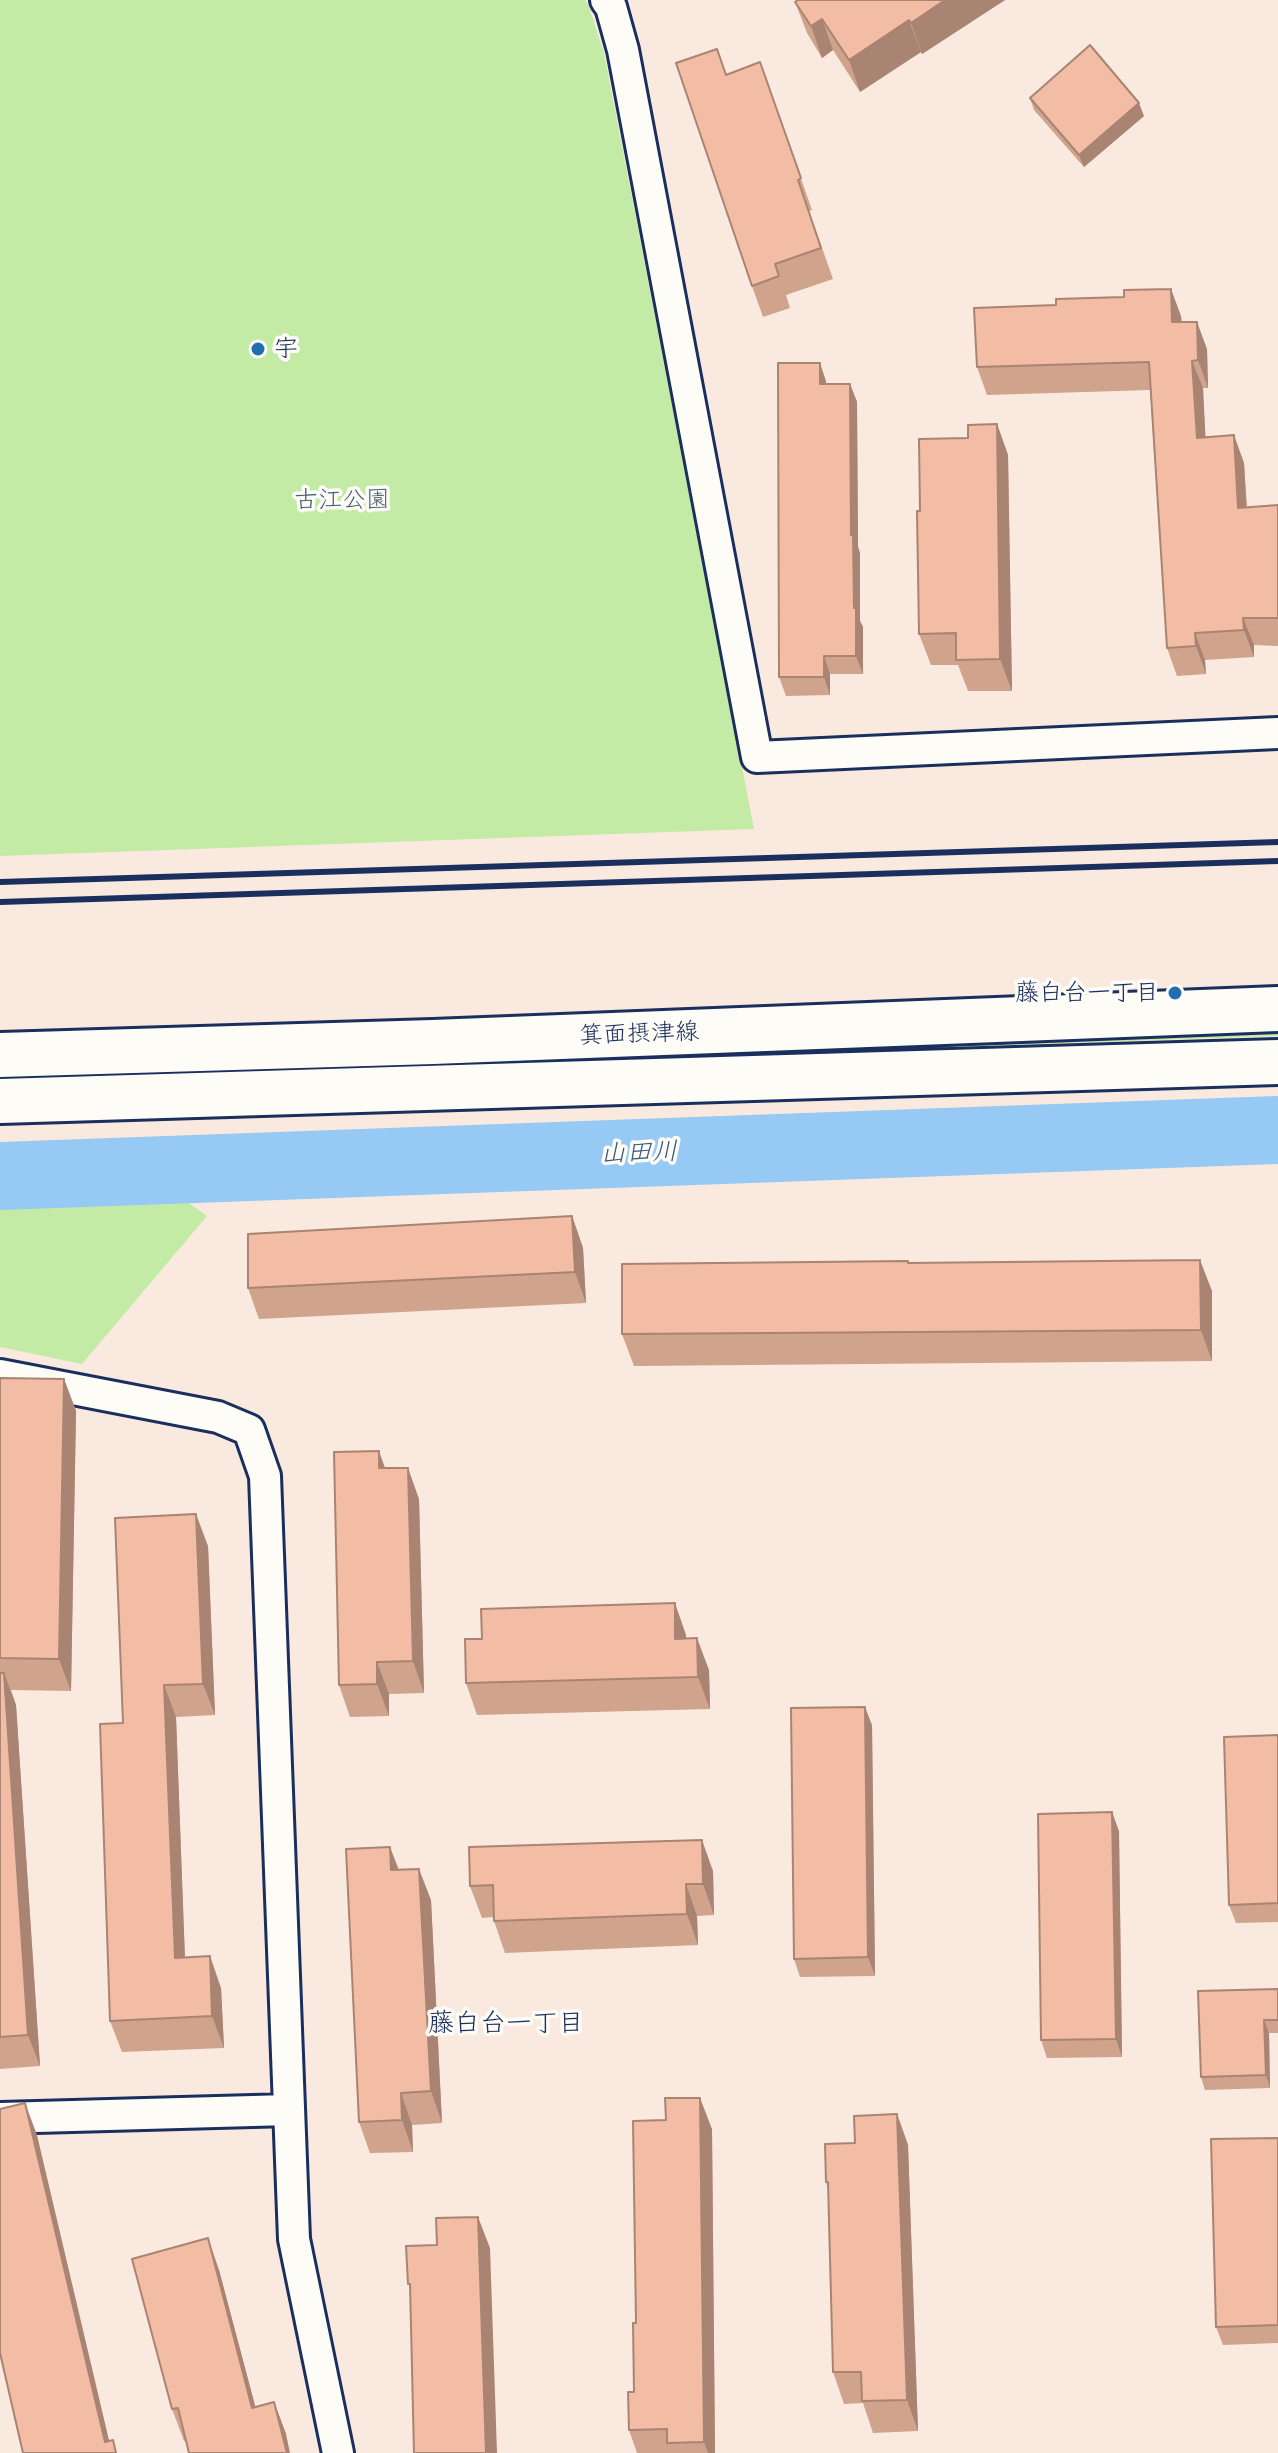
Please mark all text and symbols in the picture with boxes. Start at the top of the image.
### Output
place label: 宇 [274,335,298,363]
marker: 宇 [249,340,267,358]
park label: 古江公園 [294,486,390,514]
place label: 藤白台一丁目 [1015,979,1159,1007]
marker: 藤白台一丁目 [1166,984,1184,1002]
street label: 箕面摂津線 [579,1018,699,1050]
water label: 山田川 [599,1136,679,1170]
district label: 藤白台一丁目 [428,2008,584,2040]

